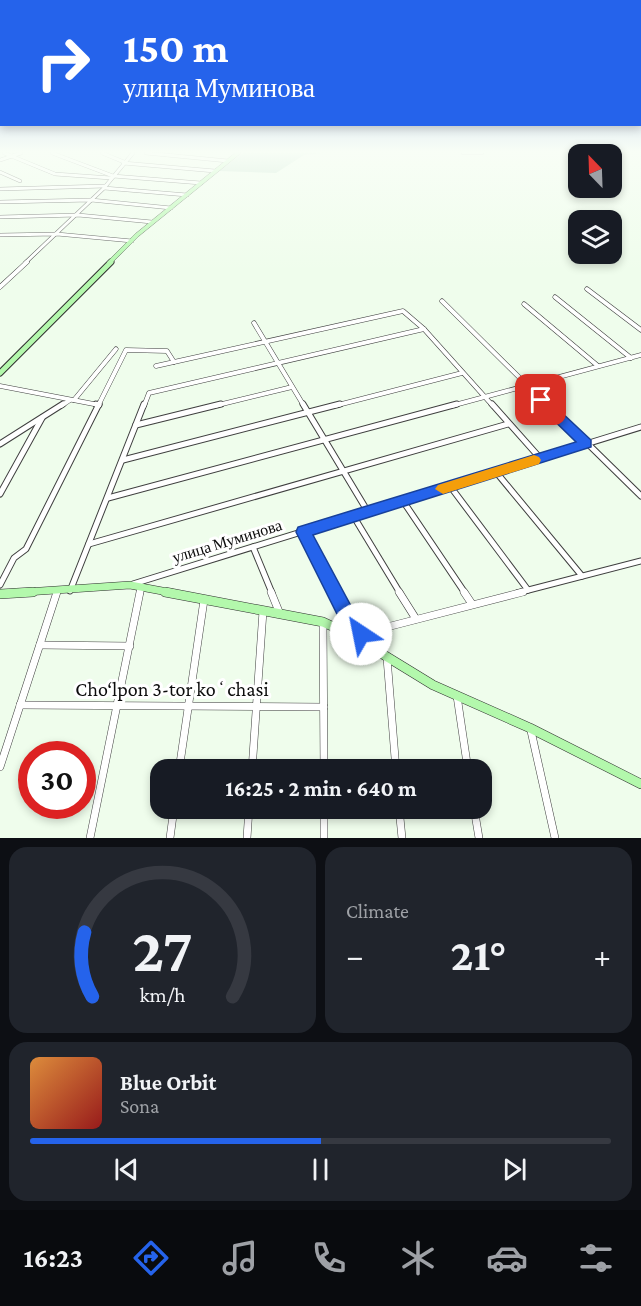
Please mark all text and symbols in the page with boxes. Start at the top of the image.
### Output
icon: right [24,24,102,102]
text: 150 m [123,24,228,71]
text: улица Муминова [123,73,315,103]
north arrow [568,144,622,198]
map controls [568,144,622,264]
button: layers [568,210,622,264]
pin [515,374,566,425]
icon: arrive [524,383,557,416]
street label: улица Муминова [170,516,284,567]
position arrow [329,602,393,666]
street label: Cho‘lpon 3-tor koʻchasi [75,678,269,701]
speed limit sign: 30 [18,741,96,819]
text: 16:25 · 2 min · 640 m [225,776,417,801]
text: Climate [346,900,409,922]
text: 27 [132,915,193,984]
text: 21° [451,930,507,980]
text: − [346,937,363,974]
text: + [594,937,611,974]
text: km/h [139,983,186,1007]
text: Blue Orbit [120,1070,216,1095]
text: Sona [120,1095,159,1117]
icon: previous [110,1153,143,1186]
icon: pause [304,1153,337,1186]
icon: next [498,1153,531,1186]
icon: directions [130,1237,172,1279]
icon: music [219,1237,261,1279]
icon: phone [308,1237,350,1279]
icon: climate [397,1237,439,1279]
icon: car [486,1237,528,1279]
icon: filters [575,1237,617,1279]
text: 16:23 [24,1243,83,1273]

